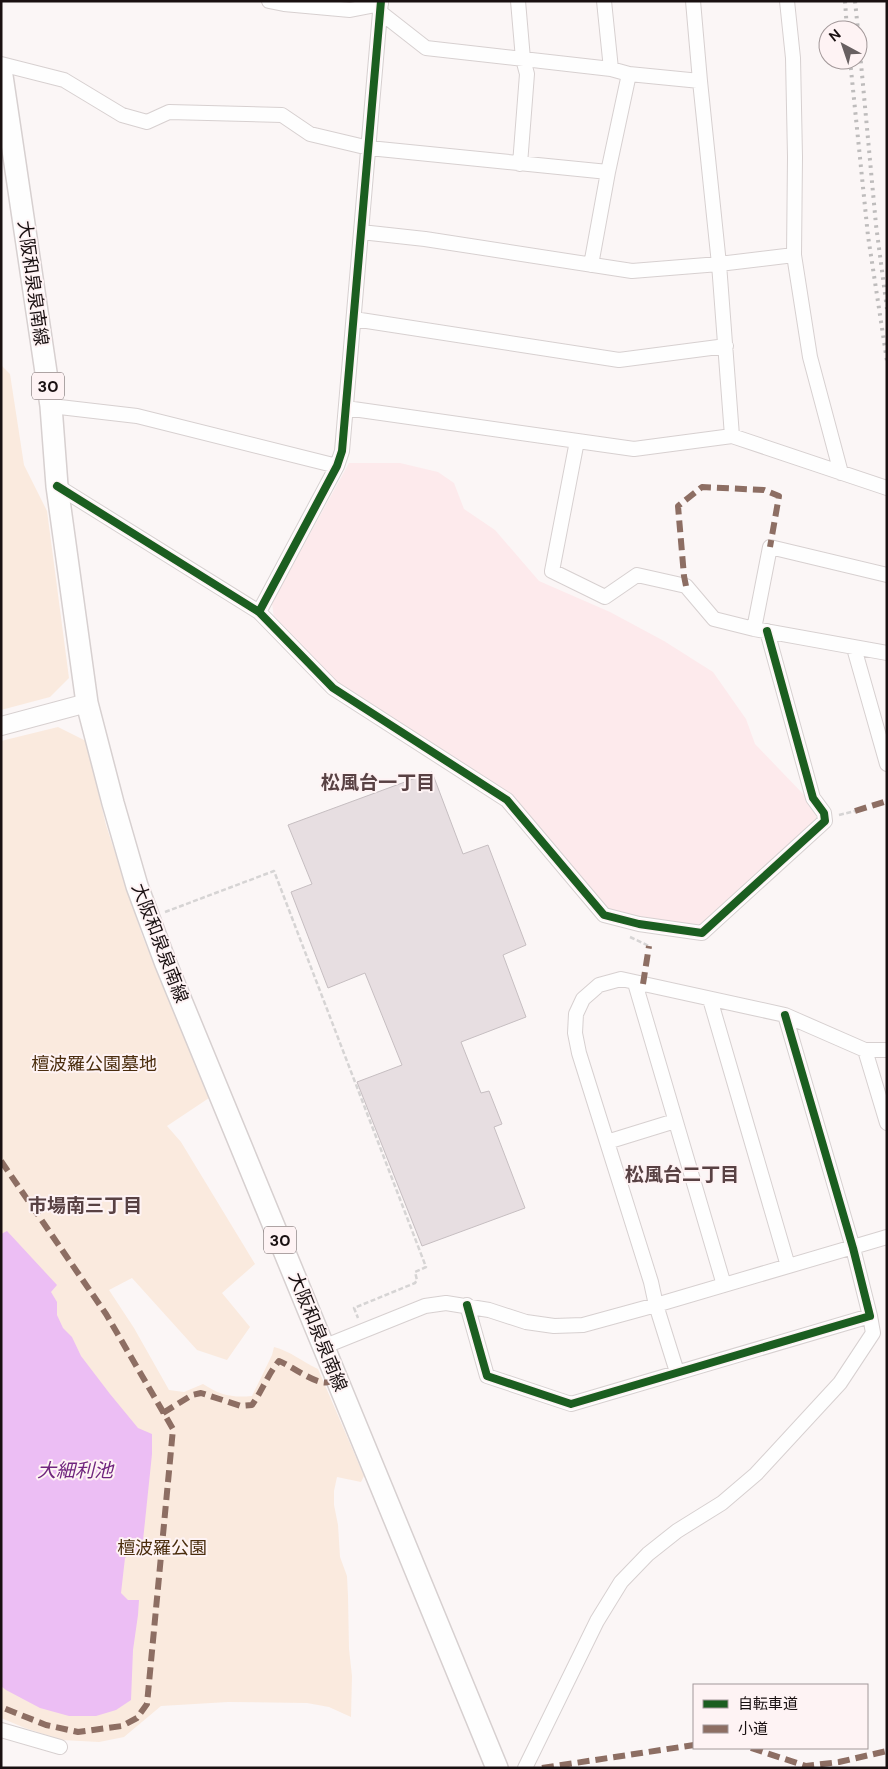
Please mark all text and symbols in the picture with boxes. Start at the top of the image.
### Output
north arrow [818,20,868,70]
text: N [825,25,844,45]
street label: 大阪和泉泉南線 [12,219,54,347]
road number: 30 [32,372,64,400]
district label: 松風台一丁目 [321,770,435,795]
street label: 大阪和泉泉南線 [126,880,194,1006]
park label: 檀波羅公園墓地 [31,1052,157,1076]
district label: 松風台二丁目 [625,1162,739,1187]
district label: 市場南三丁目 [28,1193,142,1218]
road number: 30 [264,1226,296,1254]
street label: 大阪和泉泉南線 [283,1269,353,1395]
water label: 大細利池 [37,1458,115,1483]
park label: 檀波羅公園 [117,1536,207,1560]
legend [693,1684,868,1749]
text: 自転車道 [738,1694,798,1714]
text: 小道 [738,1719,768,1739]

